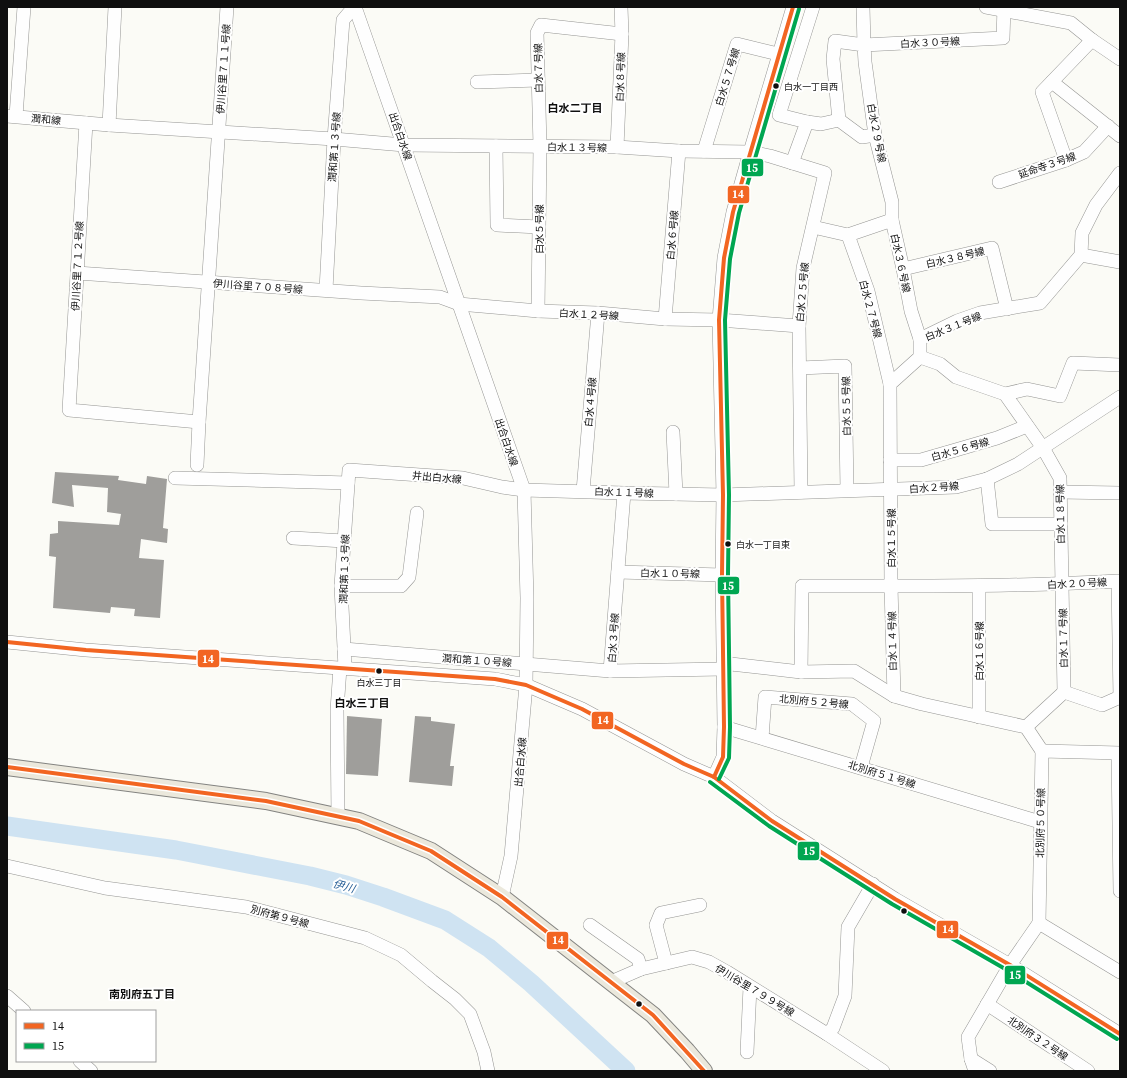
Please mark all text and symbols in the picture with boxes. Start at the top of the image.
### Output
street label: 伊川谷里７１１号線 [214,24,233,114]
street label: 白水３０号線 [900,34,960,51]
street label: 白水７号線 [532,43,545,93]
street label: 白水５７号線 [712,47,742,108]
street label: 白水８号線 [613,52,628,102]
marker: 白水一丁目西 [771,81,781,91]
place label: 白水一丁目西 [784,81,838,93]
district label: 白水二丁目 [548,101,603,116]
street label: 白水２９号線 [864,102,889,164]
street label: 出合白水線 [386,110,415,162]
street label: 潤和線 [30,112,61,127]
street label: 潤和第１３号線 [326,112,343,182]
street label: 白水１３号線 [547,140,607,155]
street label: 延命寺３号線 [1017,150,1078,181]
line badge: 15 [741,158,764,177]
text: 15 [746,161,758,176]
line badge: 14 [727,185,750,204]
text: 14 [732,187,744,202]
street label: 白水５号線 [533,204,546,254]
street label: 白水６号線 [664,210,681,261]
street label: 伊川谷里７１２号線 [69,221,86,311]
street label: 白水３６号線 [888,232,913,294]
street label: 白水３８号線 [924,244,986,271]
street label: 白水２５号線 [793,262,812,322]
street label: 伊川谷里７０８号線 [213,277,303,296]
street label: 白水２７号線 [856,278,885,340]
street label: 白水１２号線 [559,306,619,323]
street label: 白水３１号線 [923,309,983,344]
street label: 白水５５号線 [839,376,854,436]
street label: 白水４号線 [582,377,599,428]
street label: 出合白水線 [492,416,521,468]
street label: 白水５６号線 [930,435,991,464]
street label: 井出白水線 [411,469,462,486]
street label: 白水２号線 [909,479,959,496]
street label: 白水１８号線 [1053,484,1068,544]
street label: 白水１１号線 [594,485,654,500]
street label: 白水１５号線 [885,508,898,568]
street label: 潤和第１３号線 [337,534,352,604]
marker: 白水一丁目東 [723,539,733,549]
place label: 白水一丁目東 [736,539,790,551]
street label: 白水１０号線 [640,566,700,581]
street label: 白水２０号線 [1047,575,1107,592]
line badge: 15 [717,576,740,595]
text: 15 [722,579,734,594]
street label: 白水１７号線 [1056,608,1071,668]
street label: 白水１４号線 [885,611,900,671]
street label: 白水３号線 [605,613,622,663]
street label: 白水１６号線 [973,621,986,681]
line badge: 14 [197,649,220,668]
text: 14 [202,652,214,667]
street label: 潤和第１０号線 [442,652,512,669]
marker: 白水三丁目 [374,666,384,676]
place label: 白水三丁目 [356,677,402,689]
street label: 北別府５２号線 [779,692,849,711]
district label: 白水三丁目 [335,696,390,711]
line badge: 14 [591,711,614,730]
text: 14 [597,713,609,728]
street label: 出合白水線 [512,737,529,788]
street label: 北別府５１号線 [846,758,917,791]
street label: 北別府５０号線 [1033,788,1048,858]
line badge: 15 [797,841,820,861]
text: 15 [803,844,815,859]
water label: 伊川 [331,876,357,897]
street label: 別府第９号線 [249,902,311,931]
unlabelled marker [899,906,909,916]
line badge: 14 [936,920,959,939]
text: 14 [942,922,954,937]
line badge: 14 [546,931,569,950]
text: 14 [552,933,564,948]
street label: 伊川谷里７９９号線 [713,962,797,1019]
line badge: 15 [1004,965,1026,985]
text: 15 [1009,968,1021,983]
district label: 南別府五丁目 [109,987,175,1002]
unlabelled marker [634,999,644,1009]
legend [16,1010,156,1062]
street label: 北別府３２号線 [1005,1013,1070,1063]
text: 14 [52,1018,64,1034]
text: 15 [52,1038,64,1054]

